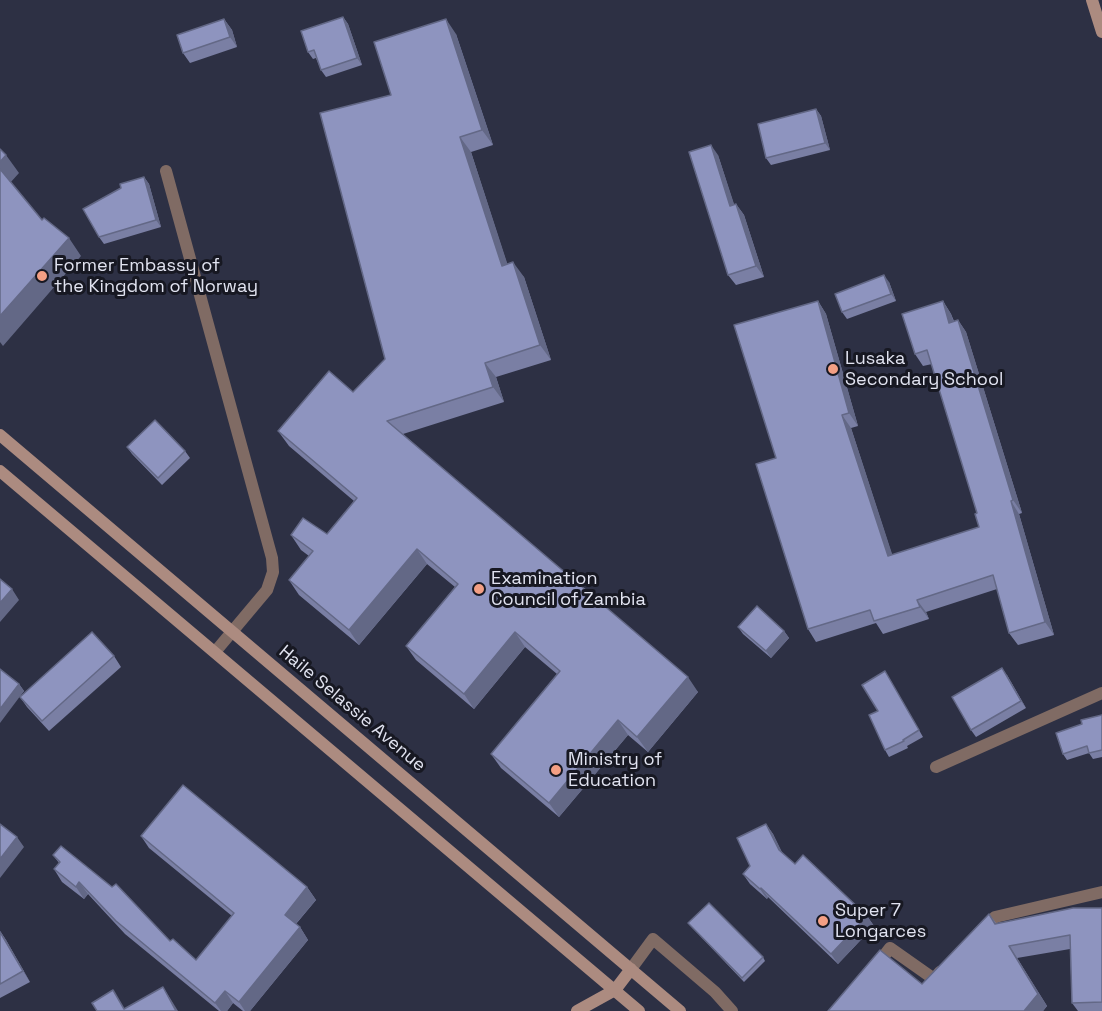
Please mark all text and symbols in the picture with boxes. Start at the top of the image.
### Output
place label: Former Embassy of the Kingdom of Norway [54,255,258,298]
marker: Former Embassy of the Kingdom of Norway [35,269,49,283]
place label: Lusaka Secondary School [845,348,1003,391]
marker: Lusaka Secondary School [826,362,840,376]
place label: Examination Council of Zambia [491,568,646,610]
marker: Examination Council of Zambia [472,582,486,596]
street label: Haile Selassie Avenue [274,641,430,777]
place label: Ministry of Education [568,749,662,792]
marker: Ministry of Education [549,763,563,777]
place label: Super 7 Longarces [835,900,926,942]
marker: Super 7 Longarces [816,914,830,928]

